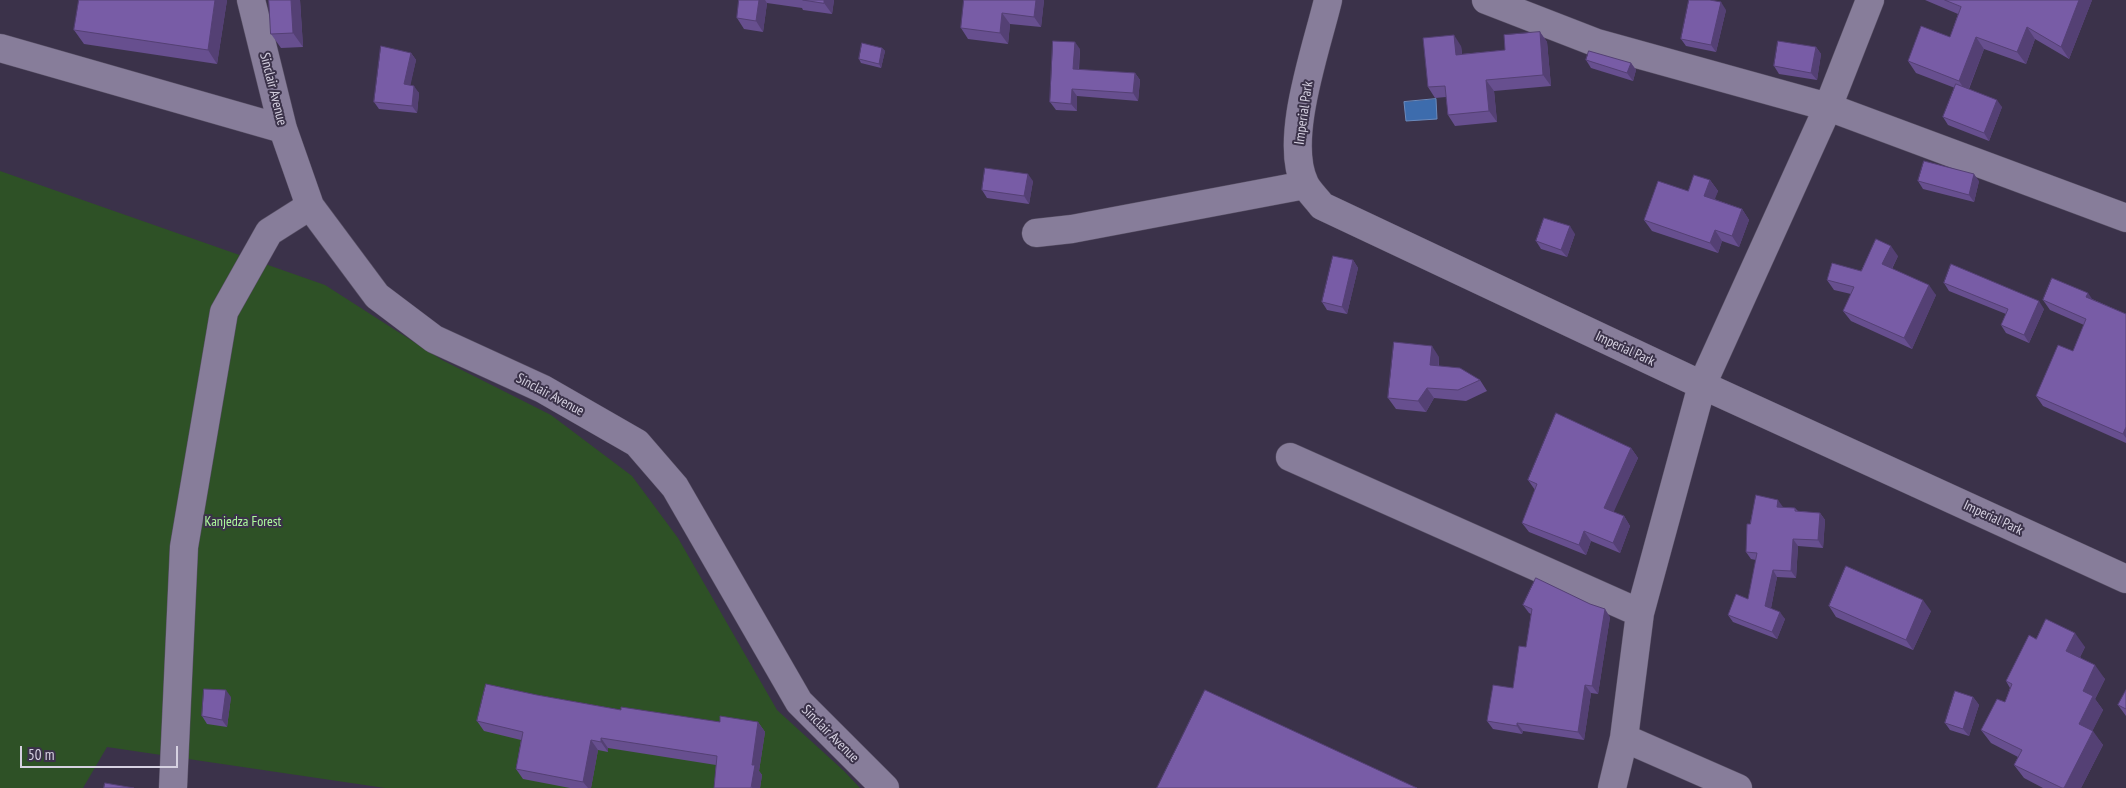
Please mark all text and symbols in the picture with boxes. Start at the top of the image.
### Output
street label: Sinclair Avenue [256,51,290,127]
street label: Imperial Park [1291,80,1317,146]
street label: Imperial Park [1593,328,1657,370]
street label: Sinclair Avenue [513,370,587,420]
street label: Imperial Park [1961,497,2025,539]
park label: Kanjedza Forest [205,514,281,530]
street label: Sinclair Avenue [798,702,862,766]
scale bar [22,736,180,768]
text: 50 m [28,745,54,764]

